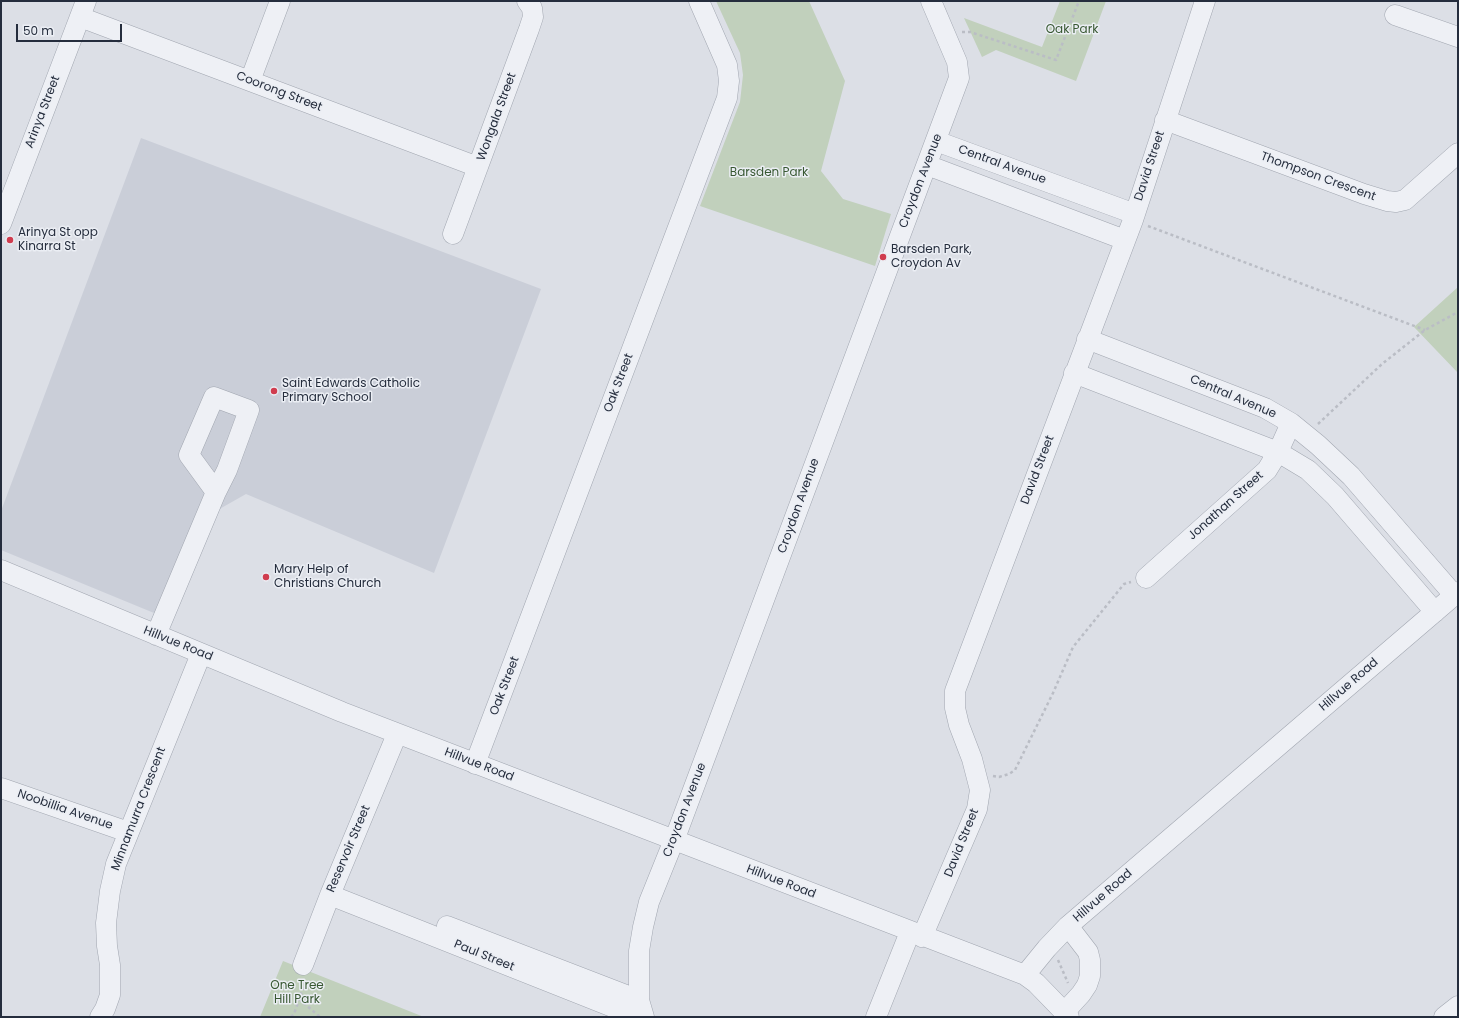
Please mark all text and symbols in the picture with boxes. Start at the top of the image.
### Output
scale bar [18,16,124,42]
text: 50 m [23,22,54,39]
park label: Oak Park [1046,23,1098,37]
street label: Coorong Street [234,69,324,115]
street label: Wongala Street [474,71,520,163]
street label: Arinya Street [23,74,63,150]
street label: David Street [1132,129,1168,203]
street label: Croydon Avenue [896,132,946,230]
street label: Central Avenue [956,142,1048,188]
street label: Thompson Crescent [1259,149,1377,205]
park label: Barsden Park [730,166,808,180]
place label: Arinya St opp Kinarra St [18,226,98,254]
marker: Arinya St opp Kinarra St [5,235,15,245]
place label: Barsden Park, Croydon Av [891,243,972,271]
marker: Barsden Park, Croydon Av [878,252,888,262]
street label: Oak Street [601,351,637,415]
street label: Central Avenue [1188,372,1278,422]
place label: Saint Edwards Catholic Primary School [282,377,420,405]
marker: Saint Edwards Catholic Primary School [269,386,279,396]
street label: David Street [1018,433,1058,507]
street label: Croydon Avenue [775,457,823,555]
street label: Jonathan Street [1186,469,1266,543]
place label: Mary Help of Christians Church [274,563,381,591]
marker: Mary Help of Christians Church [261,572,271,582]
street label: Hillvue Road [141,624,215,664]
street label: Oak Street [487,654,523,718]
street label: Hillvue Road [1317,655,1381,715]
street label: Minnamurra Crescent [109,745,169,873]
street label: Hillvue Road [442,745,516,785]
street label: Croydon Avenue [660,761,710,859]
street label: Noobillia Avenue [15,787,115,833]
street label: Reservoir Street [324,803,374,895]
street label: David Street [942,807,982,879]
street label: Hillvue Road [744,862,818,902]
street label: Hillvue Road [1071,866,1135,926]
street label: Paul Street [452,937,516,975]
park label: One Tree Hill Park [270,979,324,1007]

